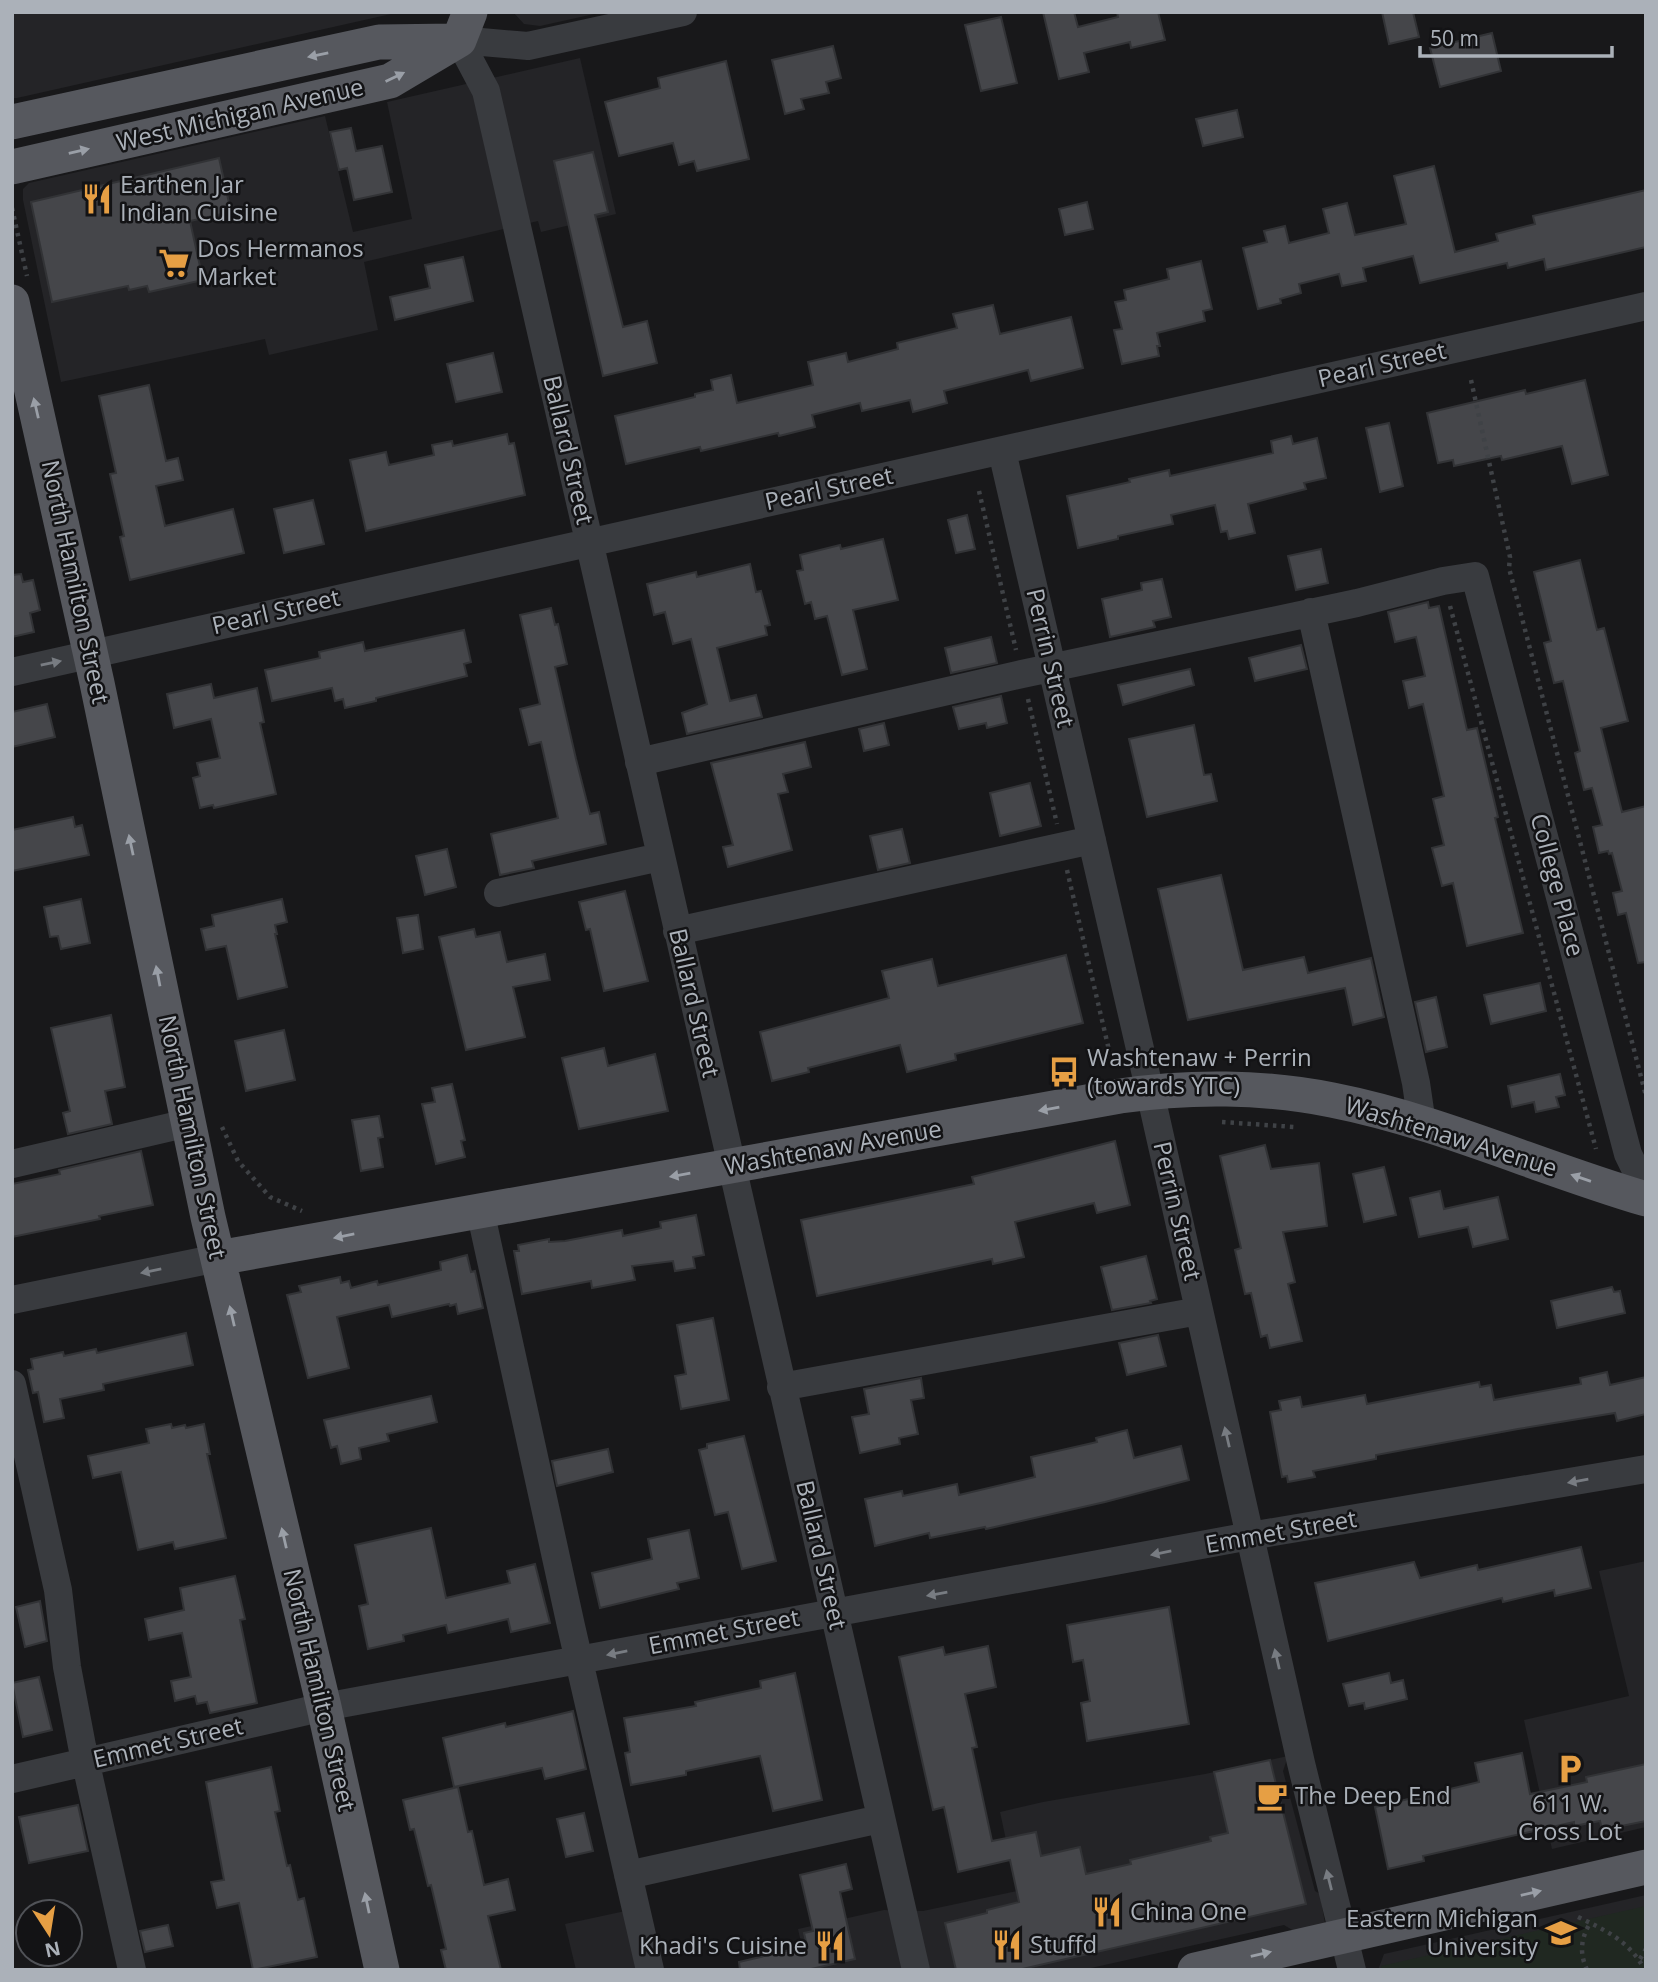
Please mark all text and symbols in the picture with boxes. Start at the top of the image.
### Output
scale bar [1420,14,1612,58]
text: 50 m [1430,24,1479,52]
one-way arrow [307,50,329,61]
street label: West Michigan Avenue [113,69,366,158]
one-way arrow [385,71,405,82]
one-way arrow [68,146,90,157]
place label: Earthen Jar Indian Cuisine [120,167,278,228]
restaurant icon: Earthen Jar Indian Cuisine [80,182,114,216]
place label: Dos Hermanos Market [197,231,364,292]
supermarket icon: Dos Hermanos Market [157,246,191,280]
street label: Pearl Street [1314,333,1449,394]
street label: Ballard Street [536,372,603,527]
one-way arrow [30,397,41,419]
street label: North Hamilton Street [35,457,118,706]
street label: Pearl Street [761,458,896,517]
street label: Pearl Street [208,580,343,641]
street label: Perrin Street [1019,585,1083,730]
one-way arrow [40,657,62,668]
street label: College Place [1524,809,1593,960]
one-way arrow [125,834,136,856]
street label: Ballard Street [662,925,729,1080]
one-way arrow [152,965,163,987]
street label: North Hamilton Street [152,1012,235,1261]
place label: Washtenaw + Perrin (towards YTC) [1087,1040,1312,1101]
bus stop icon: Washtenaw + Perrin (towards YTC) [1047,1055,1081,1089]
street label: Washtenaw Avenue [1341,1088,1562,1184]
one-way arrow [1038,1104,1060,1115]
street label: Washtenaw Avenue [721,1111,944,1182]
street label: Perrin Street [1146,1138,1210,1283]
one-way arrow [669,1170,691,1181]
one-way arrow [1570,1172,1591,1183]
one-way arrow [333,1231,355,1242]
one-way arrow [140,1265,162,1276]
one-way arrow [226,1305,237,1327]
one-way arrow [1222,1426,1233,1448]
one-way arrow [1567,1476,1589,1487]
street label: Ballard Street [789,1477,856,1632]
street label: Emmet Street [1202,1501,1359,1560]
one-way arrow [278,1527,289,1549]
one-way arrow [1150,1548,1172,1559]
street label: North Hamilton Street [276,1565,364,1814]
one-way arrow [926,1589,948,1600]
street label: Emmet Street [645,1600,802,1661]
one-way arrow [606,1647,628,1658]
one-way arrow [1271,1648,1282,1670]
street label: Emmet Street [89,1708,246,1775]
parking icon: 611 W. Cross Lot [1553,1752,1587,1786]
place label: The Deep End [1295,1778,1451,1811]
cafe icon: The Deep End [1255,1779,1289,1813]
place label: 611 W. Cross Lot [1518,1786,1622,1847]
one-way arrow [1323,1869,1334,1891]
one-way arrow [1520,1887,1542,1898]
one-way arrow [361,1892,372,1914]
place label: China One [1130,1894,1247,1927]
restaurant icon: China One [1090,1895,1124,1929]
north arrow [14,1898,84,1968]
place label: Eastern Michigan University [1346,1901,1539,1962]
school or university icon: Eastern Michigan University [1544,1916,1578,1950]
place label: Stuffd [1030,1927,1097,1960]
place label: Khadi's Cuisine [639,1928,807,1961]
restaurant icon: Stuffd [990,1928,1024,1962]
restaurant icon: Khadi's Cuisine [813,1929,847,1963]
text: N [42,1935,63,1964]
one-way arrow [1250,1948,1272,1959]

